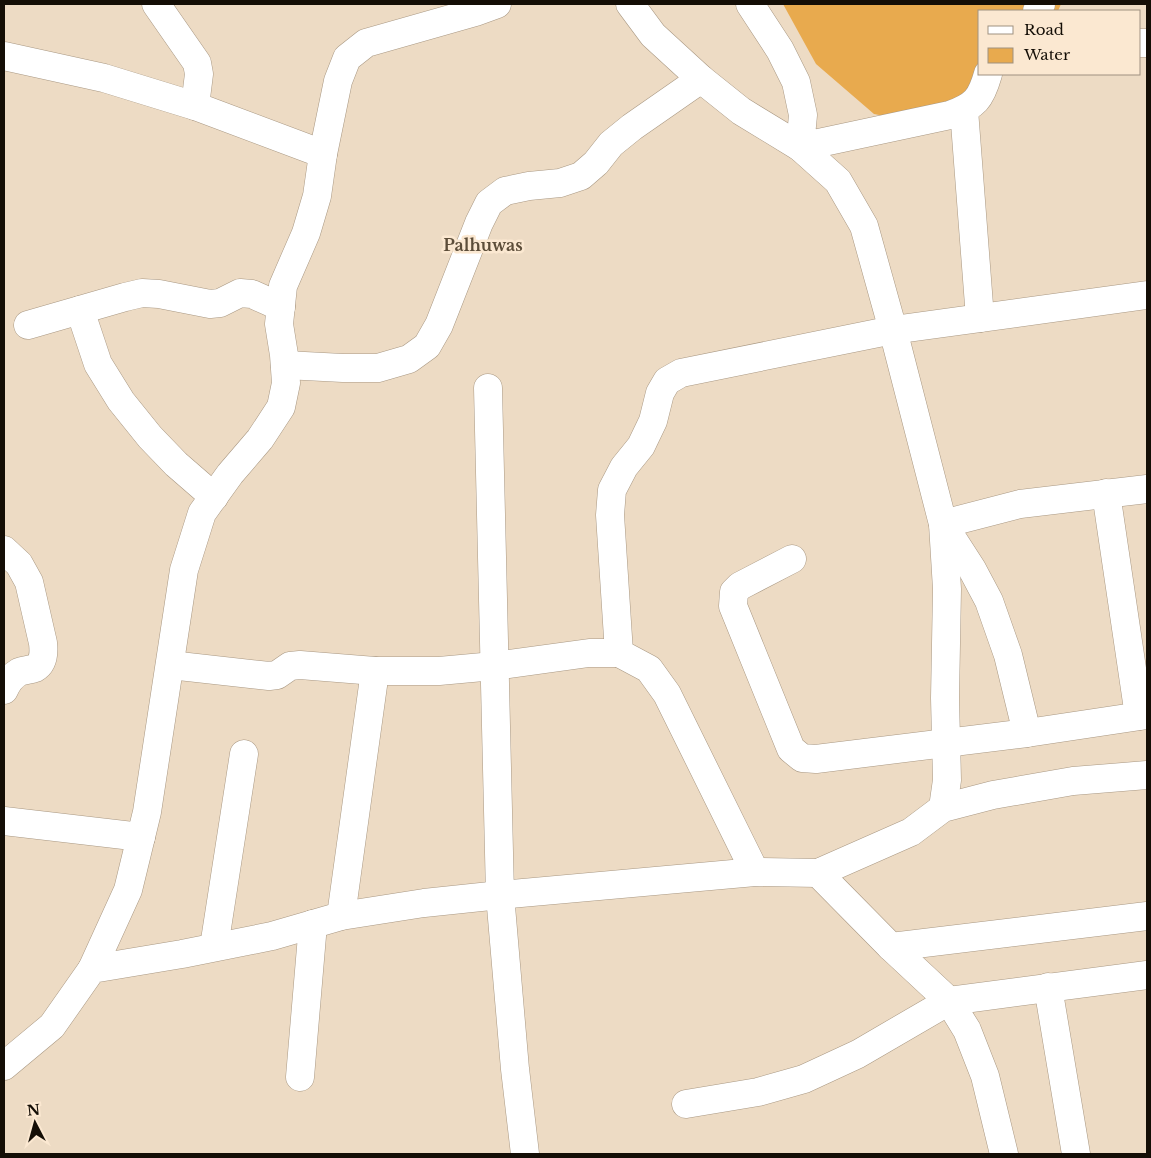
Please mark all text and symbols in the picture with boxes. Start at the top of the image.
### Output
legend [978,10,1141,75]
text: Road [1024,20,1064,39]
text: Water [1023,45,1071,64]
district label: Palhuwas [443,235,523,255]
north arrow [10,1098,60,1148]
text: N [26,1100,41,1120]

